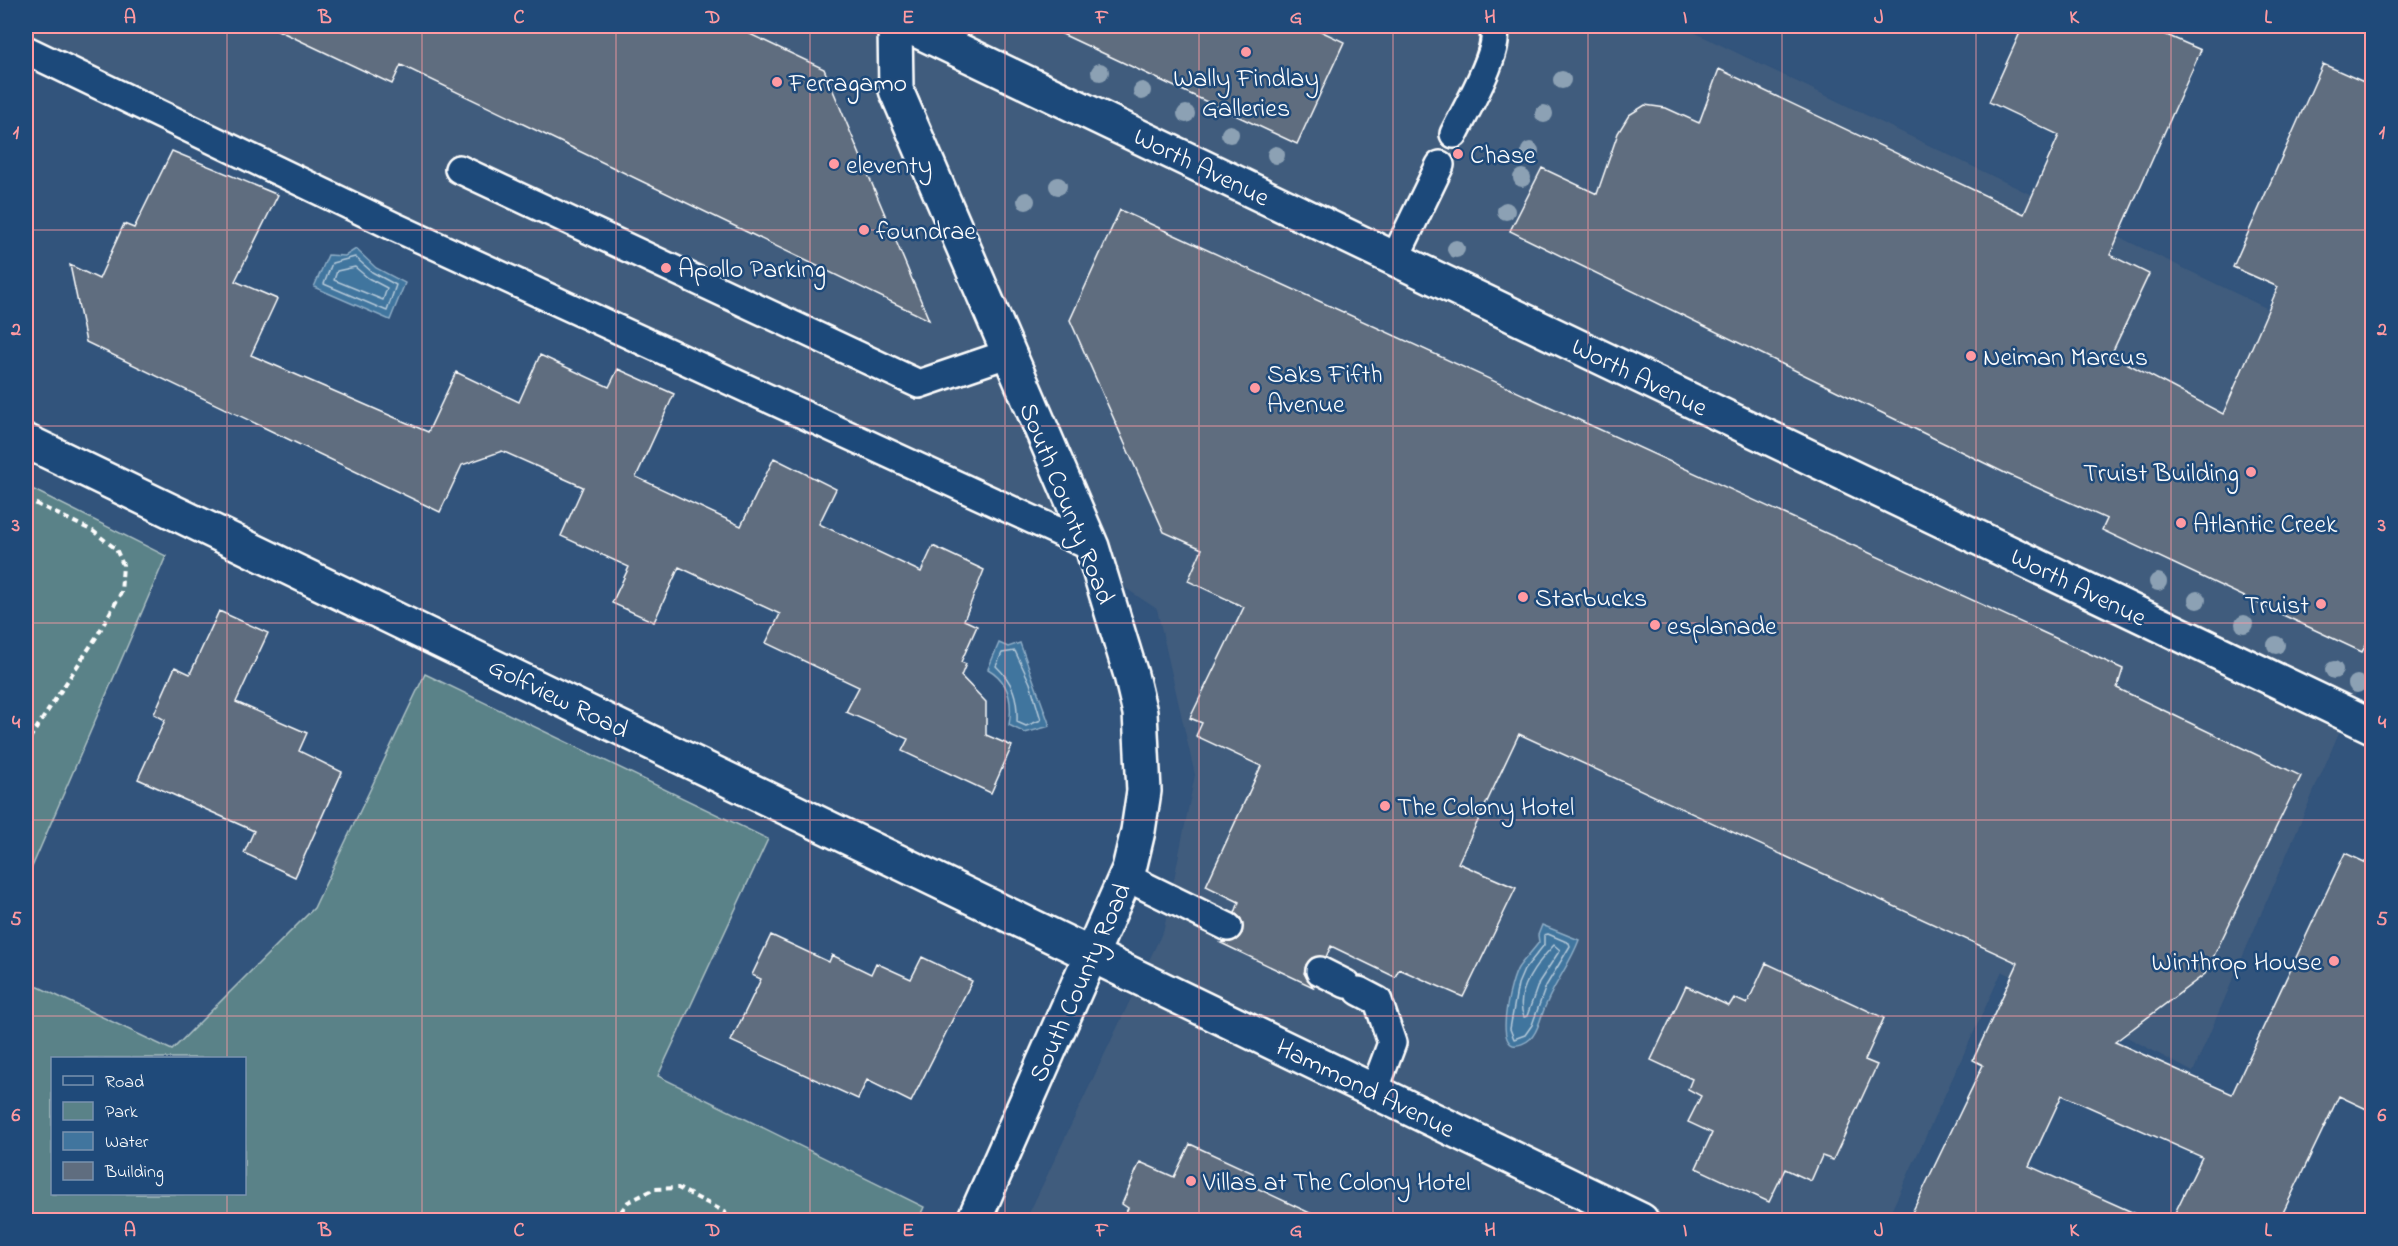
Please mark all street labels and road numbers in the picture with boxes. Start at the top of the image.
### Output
street label: Worth Avenue [1126,119,1275,218]
street label: Worth Avenue [1564,329,1713,428]
street label: South County Road [1007,398,1123,611]
street label: Worth Avenue [2003,539,2152,638]
street label: Golfview Road [481,649,635,750]
street label: South County Road [1021,877,1143,1089]
street label: Hammond Avenue [1269,1030,1461,1150]

